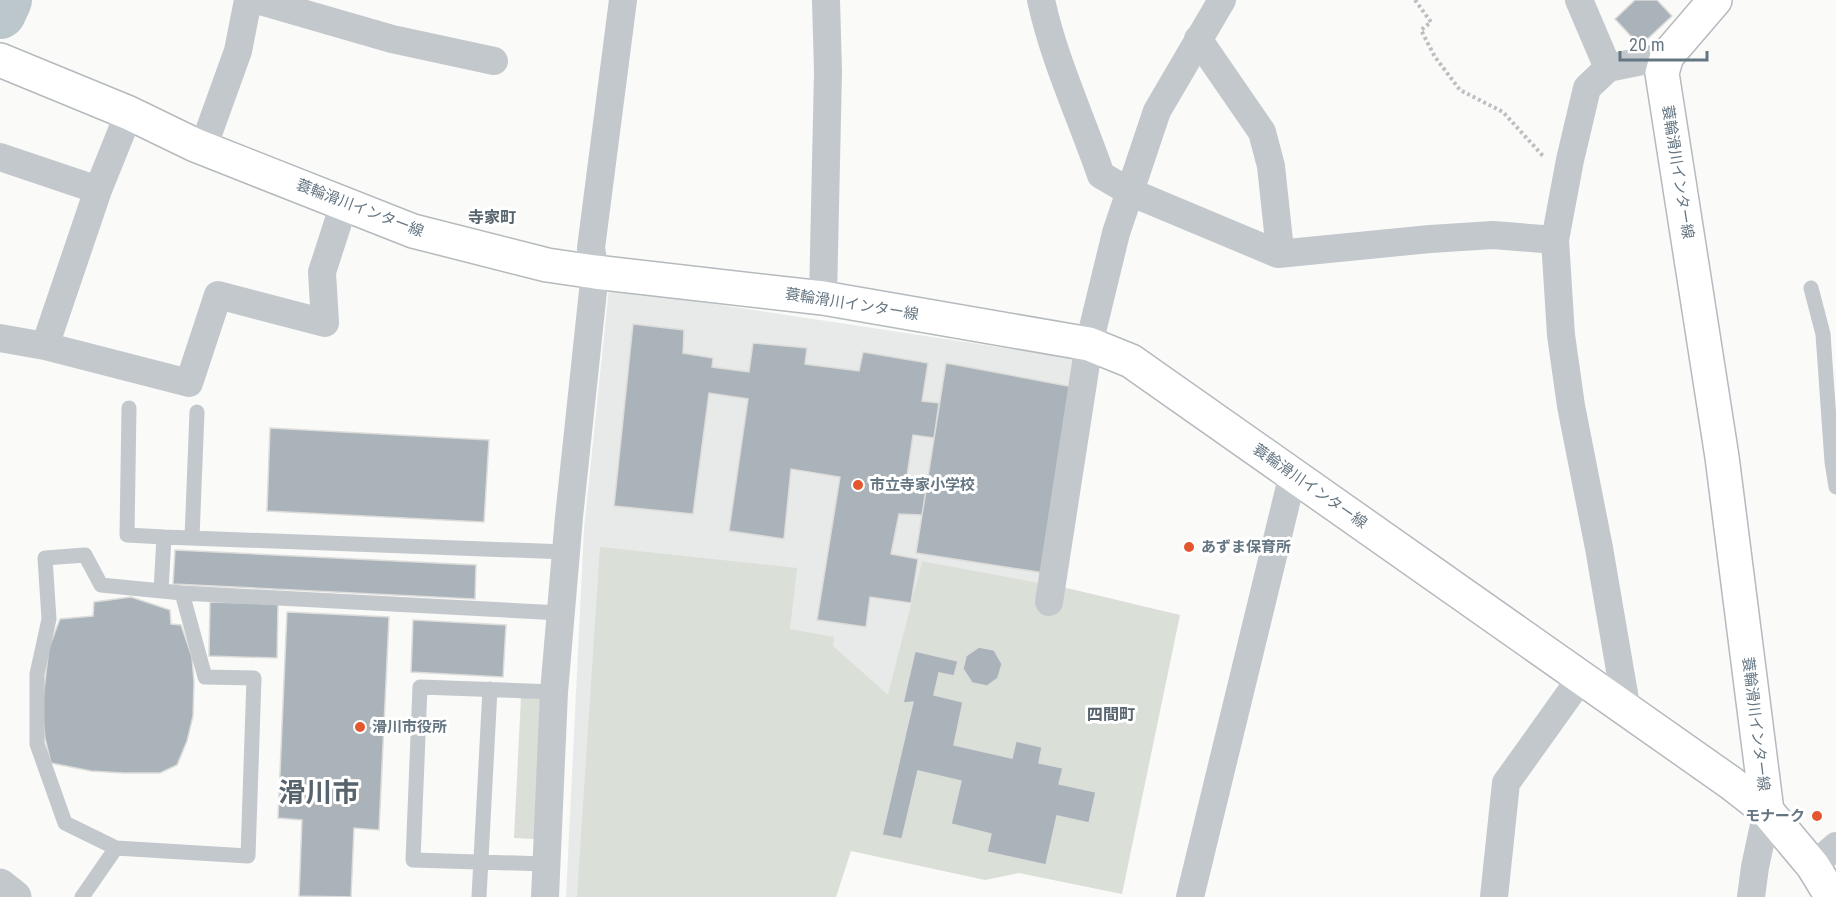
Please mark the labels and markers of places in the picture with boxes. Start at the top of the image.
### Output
place label: 市立寺家小学校 [870,476,975,494]
marker: 市立寺家小学校 [851,478,865,492]
place label: あずま保育所 [1201,538,1291,556]
marker: あずま保育所 [1182,540,1196,554]
place label: 滑川市役所 [372,718,447,736]
marker: 滑川市役所 [353,720,367,734]
place label: モナーク [1745,807,1805,825]
marker: モナーク [1810,809,1824,823]

